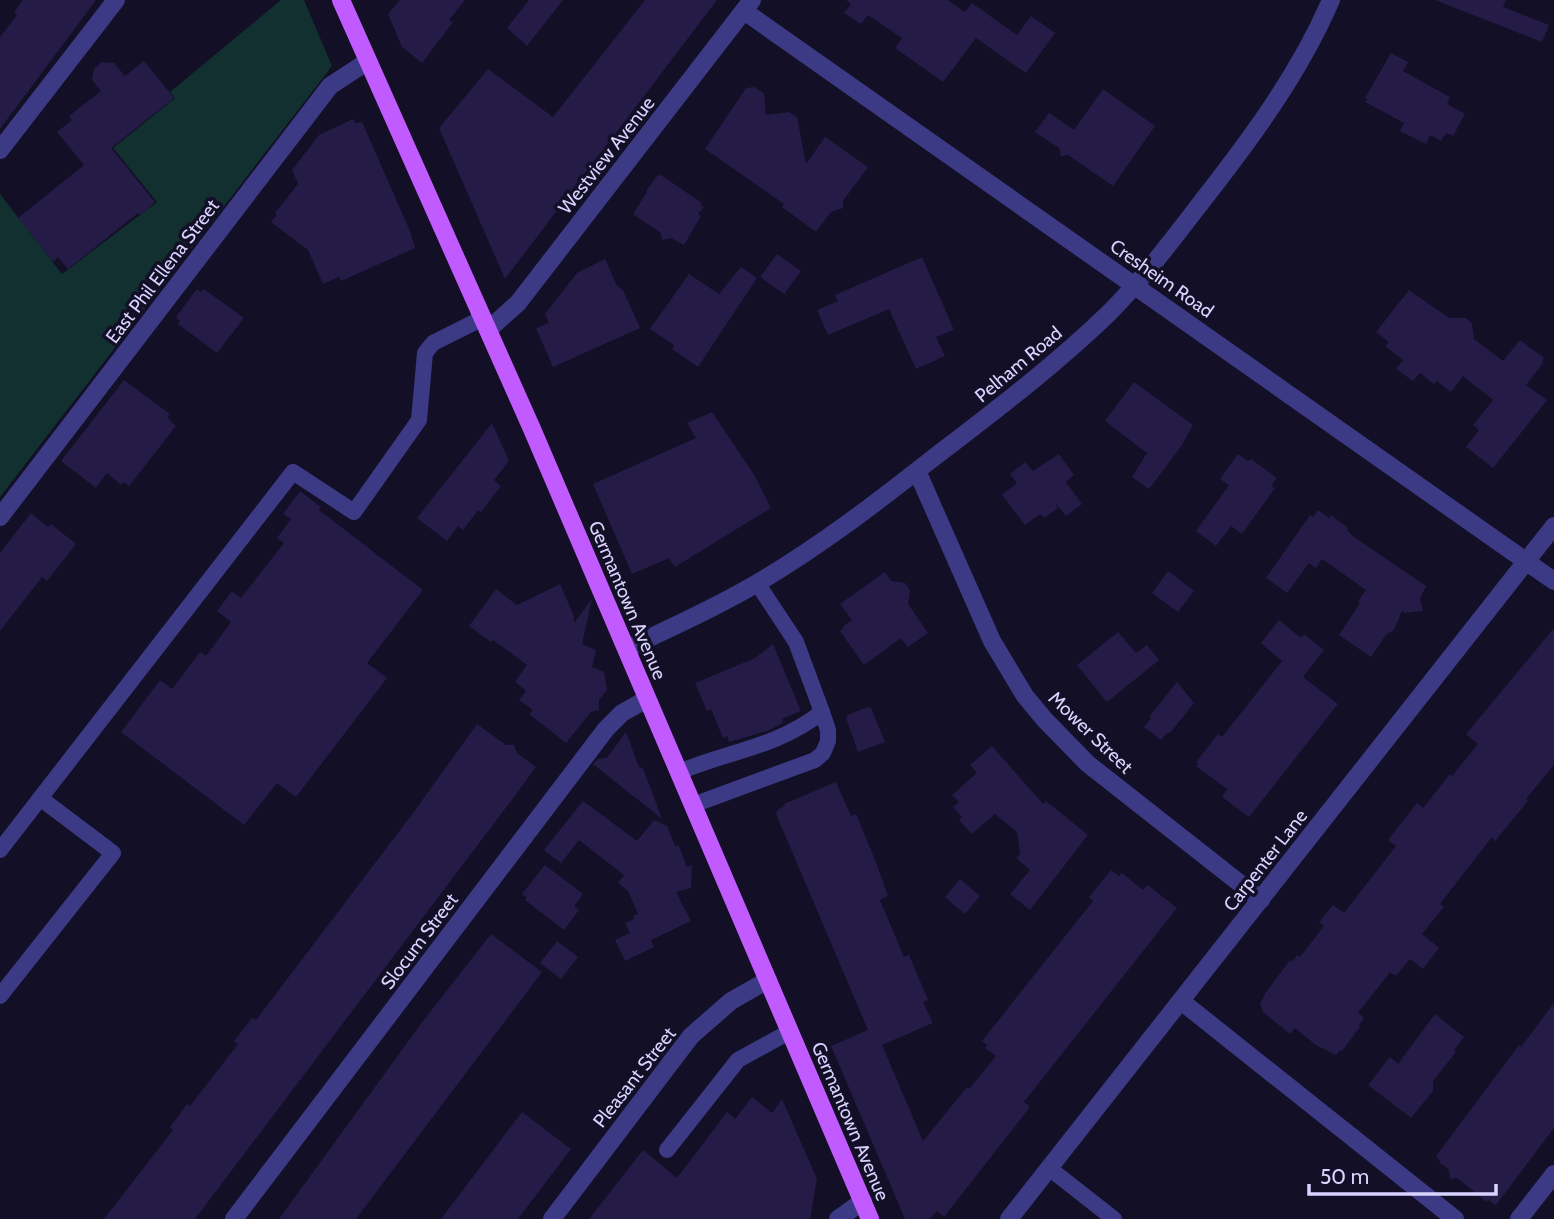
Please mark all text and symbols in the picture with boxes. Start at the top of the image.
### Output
street label: Westview Avenue [553,92,660,219]
street label: East Phil Ellena Street [101,194,224,348]
street label: Cresheim Road [1106,234,1218,323]
street label: Pelham Road [970,321,1066,407]
street label: Germantown Avenue [584,517,671,683]
street label: Mower Street [1044,687,1138,779]
street label: Carpenter Lane [1218,805,1312,916]
street label: Slocum Street [376,888,463,994]
street label: Pleasant Street [588,1022,681,1132]
street label: Germantown Avenue [807,1038,894,1204]
scale bar [1309,1152,1496,1196]
text: 50 m [1320,1164,1369,1189]

